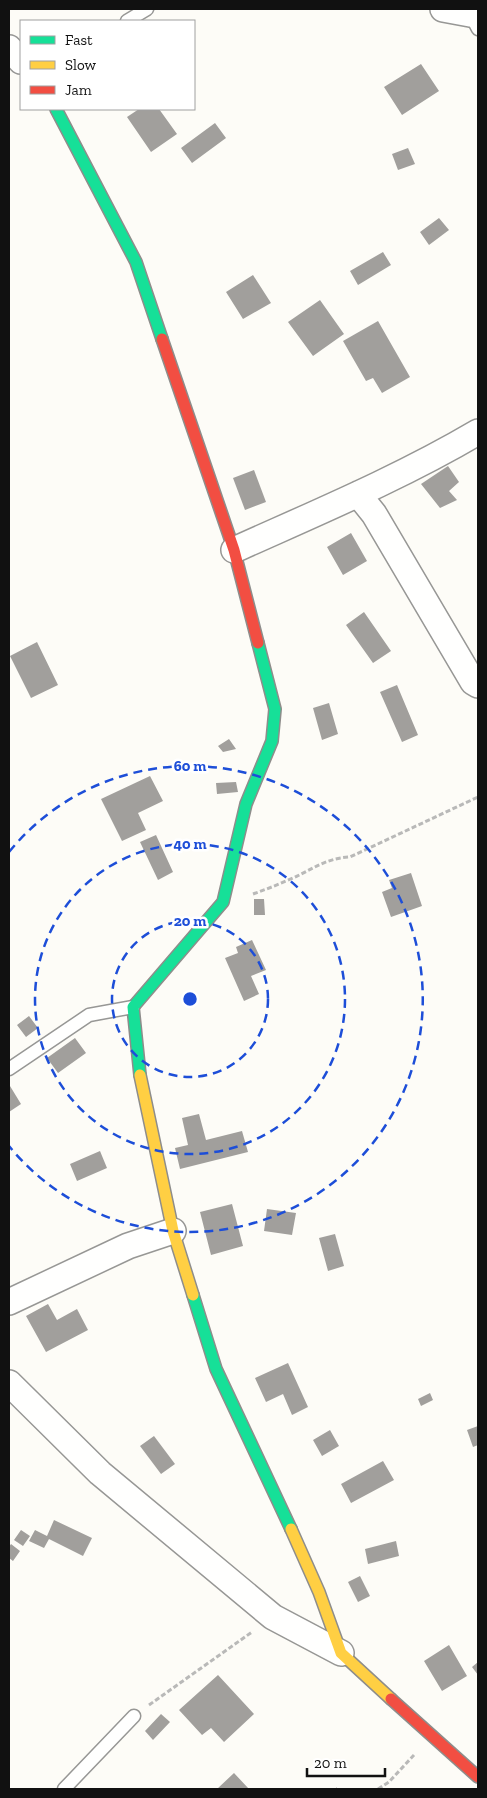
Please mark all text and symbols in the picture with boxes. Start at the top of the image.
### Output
legend [20,20,195,110]
text: Fast [65,31,93,49]
text: Slow [65,56,97,74]
text: Jam [65,81,92,99]
text: 60 m [174,757,206,775]
text: 40 m [173,835,207,853]
text: 20 m [174,912,206,930]
centre of rings [181,990,199,1008]
scale bar [307,1746,384,1778]
text: 20 m [314,1754,347,1772]

